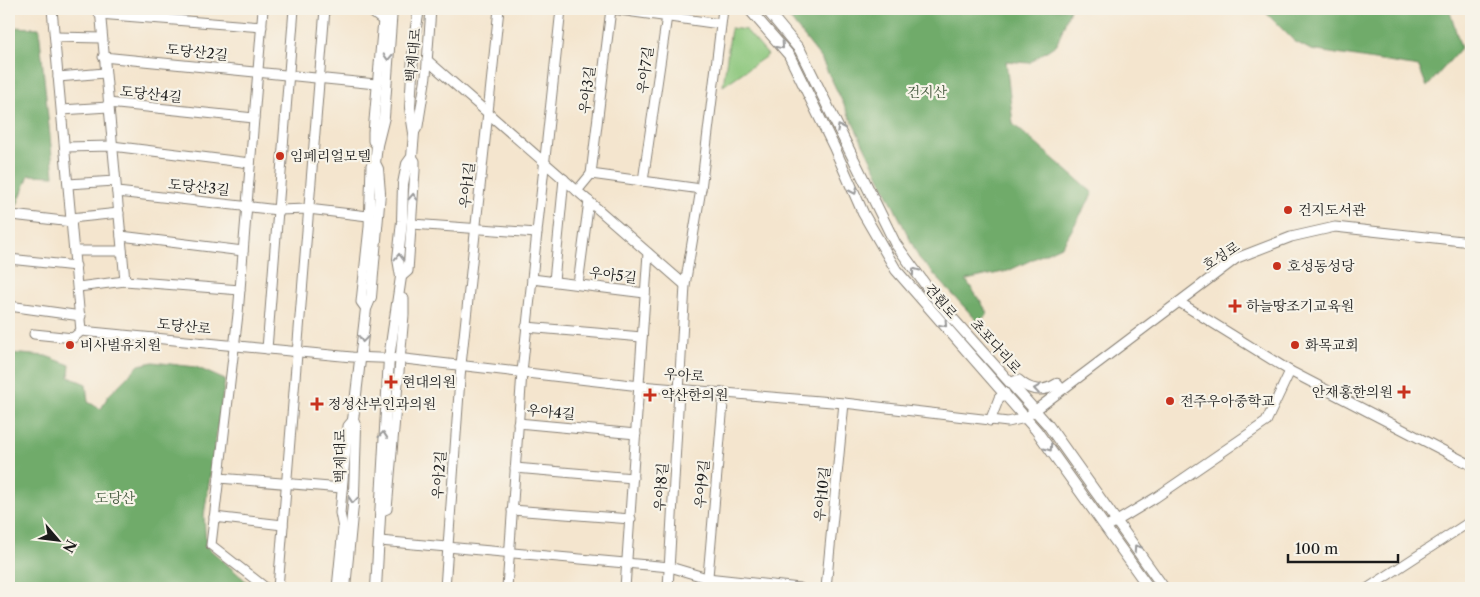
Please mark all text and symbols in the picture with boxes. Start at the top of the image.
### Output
street label: 백제대로 [402,27,424,83]
street label: 도당산2길 [165,40,229,64]
one-way arrow [775,40,784,49]
street label: 우아7길 [633,45,657,95]
one-way arrow [383,54,394,62]
street label: 우아3길 [575,65,599,115]
street label: 도당산4길 [119,82,183,106]
park label: 건지산 [907,83,948,101]
one-way arrow [836,124,846,133]
place label: 임페리얼모텔 [290,147,371,165]
marker: 임페리얼모텔 [274,150,286,162]
street label: 우아1길 [456,161,478,209]
street label: 도당산3길 [167,175,231,199]
one-way arrow [847,186,858,195]
one-way arrow [408,193,419,201]
place label: 건지도서관 [1298,201,1366,219]
marker: 건지도서관 [1282,204,1294,216]
street label: 호성로 [1199,237,1243,275]
one-way arrow [394,252,404,260]
place label: 호성동성당 [1287,257,1355,275]
marker: 호성동성당 [1271,260,1283,272]
street label: 우아5길 [588,263,638,287]
one-way arrow [913,268,921,277]
street label: 견훤로 [921,280,961,323]
place label: 하늘땅조기교육원 [1246,297,1354,315]
marker: 하늘땅조기교육원 [1228,299,1242,313]
street label: 도당산로 [156,314,212,338]
street label: 초포다리로 [967,315,1026,377]
one-way arrow [938,319,947,328]
one-way arrow [358,335,369,343]
place label: 비사벌유치원 [80,336,161,354]
place label: 화목교회 [1305,336,1359,354]
marker: 비사벌유치원 [64,339,76,351]
marker: 화목교회 [1289,339,1301,351]
street label: 우아로 [663,365,705,385]
place label: 현대의원 [402,373,456,391]
marker: 현대의원 [384,375,398,389]
place label: 안재홍한의원 [1312,383,1393,401]
one-way arrow [1032,384,1040,395]
marker: 안재홍한의원 [1397,385,1411,399]
place label: 약산한의원 [661,386,729,404]
marker: 약산한의원 [643,388,657,402]
place label: 전주우아중학교 [1180,392,1275,410]
place label: 정성산부인과의원 [328,395,436,413]
marker: 전주우아중학교 [1164,395,1176,407]
marker: 정성산부인과의원 [310,397,324,411]
street label: 우아4길 [526,401,576,423]
street label: 백제대로 [331,428,349,483]
one-way arrow [378,431,389,439]
one-way arrow [1043,442,1052,452]
street label: 우아2길 [428,450,450,500]
street label: 우아9길 [691,459,713,509]
street label: 우아8길 [650,462,672,512]
street label: 우아10길 [810,466,834,522]
park label: 도당산 [95,489,136,507]
one-way arrow [348,496,359,504]
north arrow [32,514,82,564]
scale bar [1288,532,1398,564]
text: N [59,537,80,556]
text: 100 m [1295,539,1338,558]
one-way arrow [1134,544,1143,554]

